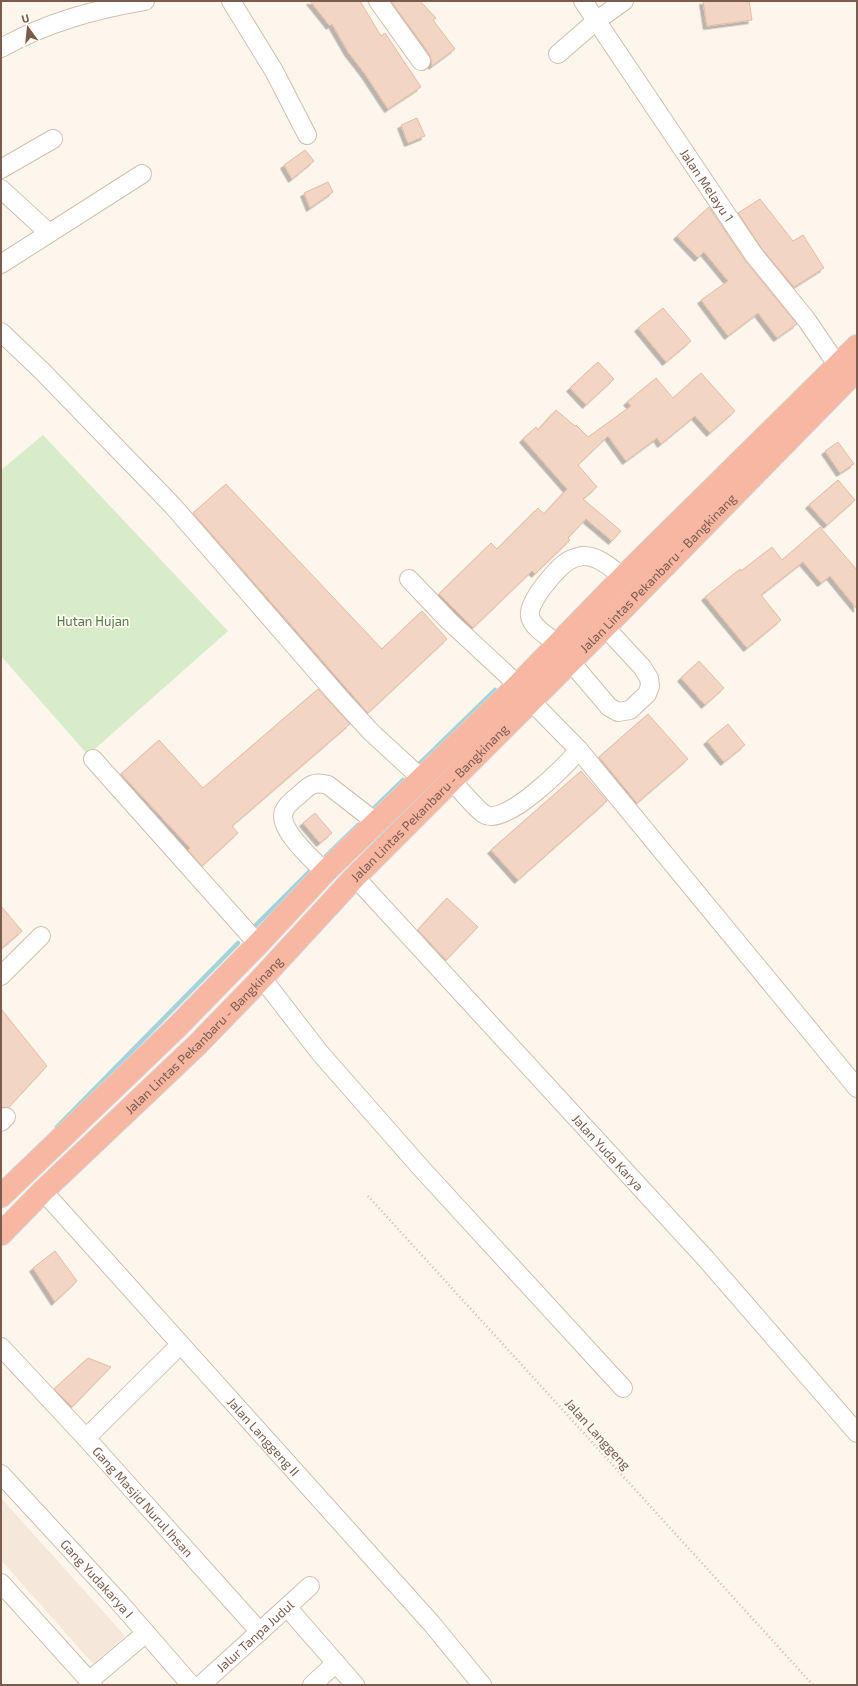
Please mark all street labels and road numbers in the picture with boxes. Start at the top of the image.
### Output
street label: Jalan Melayu 1 [677,145,737,225]
street label: Jalan Lintas Pekanbaru - Bangkinang [576,490,739,656]
street label: Jalan Lintas Pekanbaru - Bangkinang [347,721,511,885]
street label: Jalan Lintas Pekanbaru - Bangkinang [121,953,286,1117]
street label: Jalan Yuda Karya [569,1111,647,1194]
street label: Jalan Langgeng II [224,1394,303,1479]
street label: Jalan Langgeng [562,1395,634,1473]
street label: Gang Masjid Nurul Ihsan [89,1443,197,1560]
street label: Gang Yudakarya I [57,1536,137,1621]
street label: Jalur Tanpa Judul [213,1597,297,1675]

